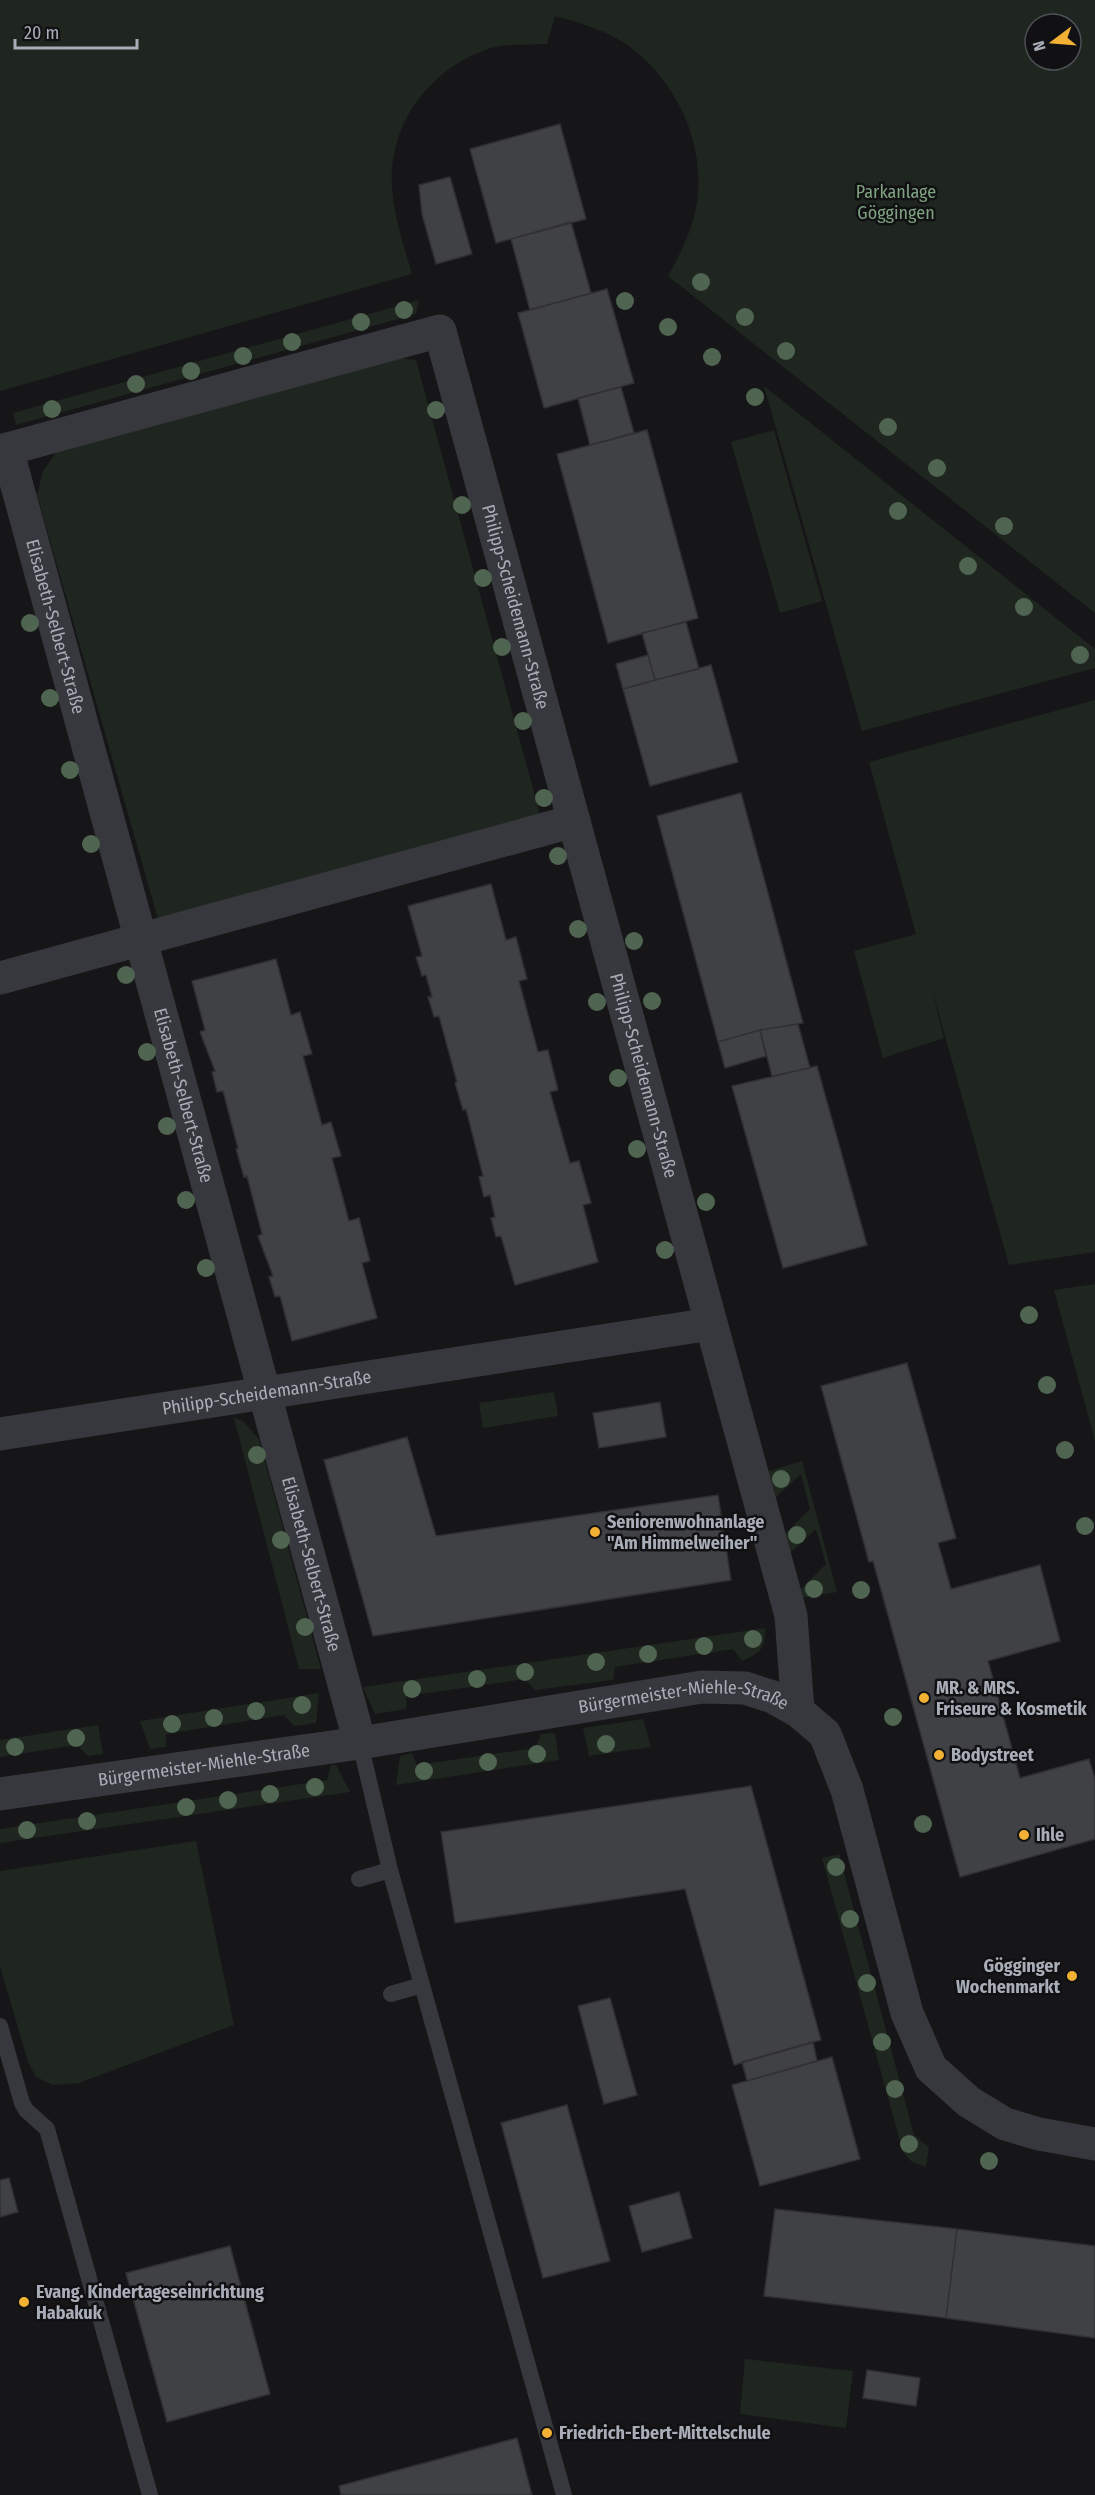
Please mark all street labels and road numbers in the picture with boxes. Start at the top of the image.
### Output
street label: Philipp-Scheidemann-Straße [477,502,554,712]
street label: Elisabeth-Selbert-Straße [21,537,90,716]
street label: Philipp-Scheidemann-Straße [605,971,682,1181]
street label: Elisabeth-Selbert-Straße [149,1006,218,1185]
street label: Philipp-Scheidemann-Straße [161,1366,373,1420]
street label: Elisabeth-Selbert-Straße [277,1474,346,1654]
street label: Bürgermeister-Miehle-Straße [577,1676,793,1718]
street label: Bürgermeister-Miehle-Straße [97,1739,311,1791]

